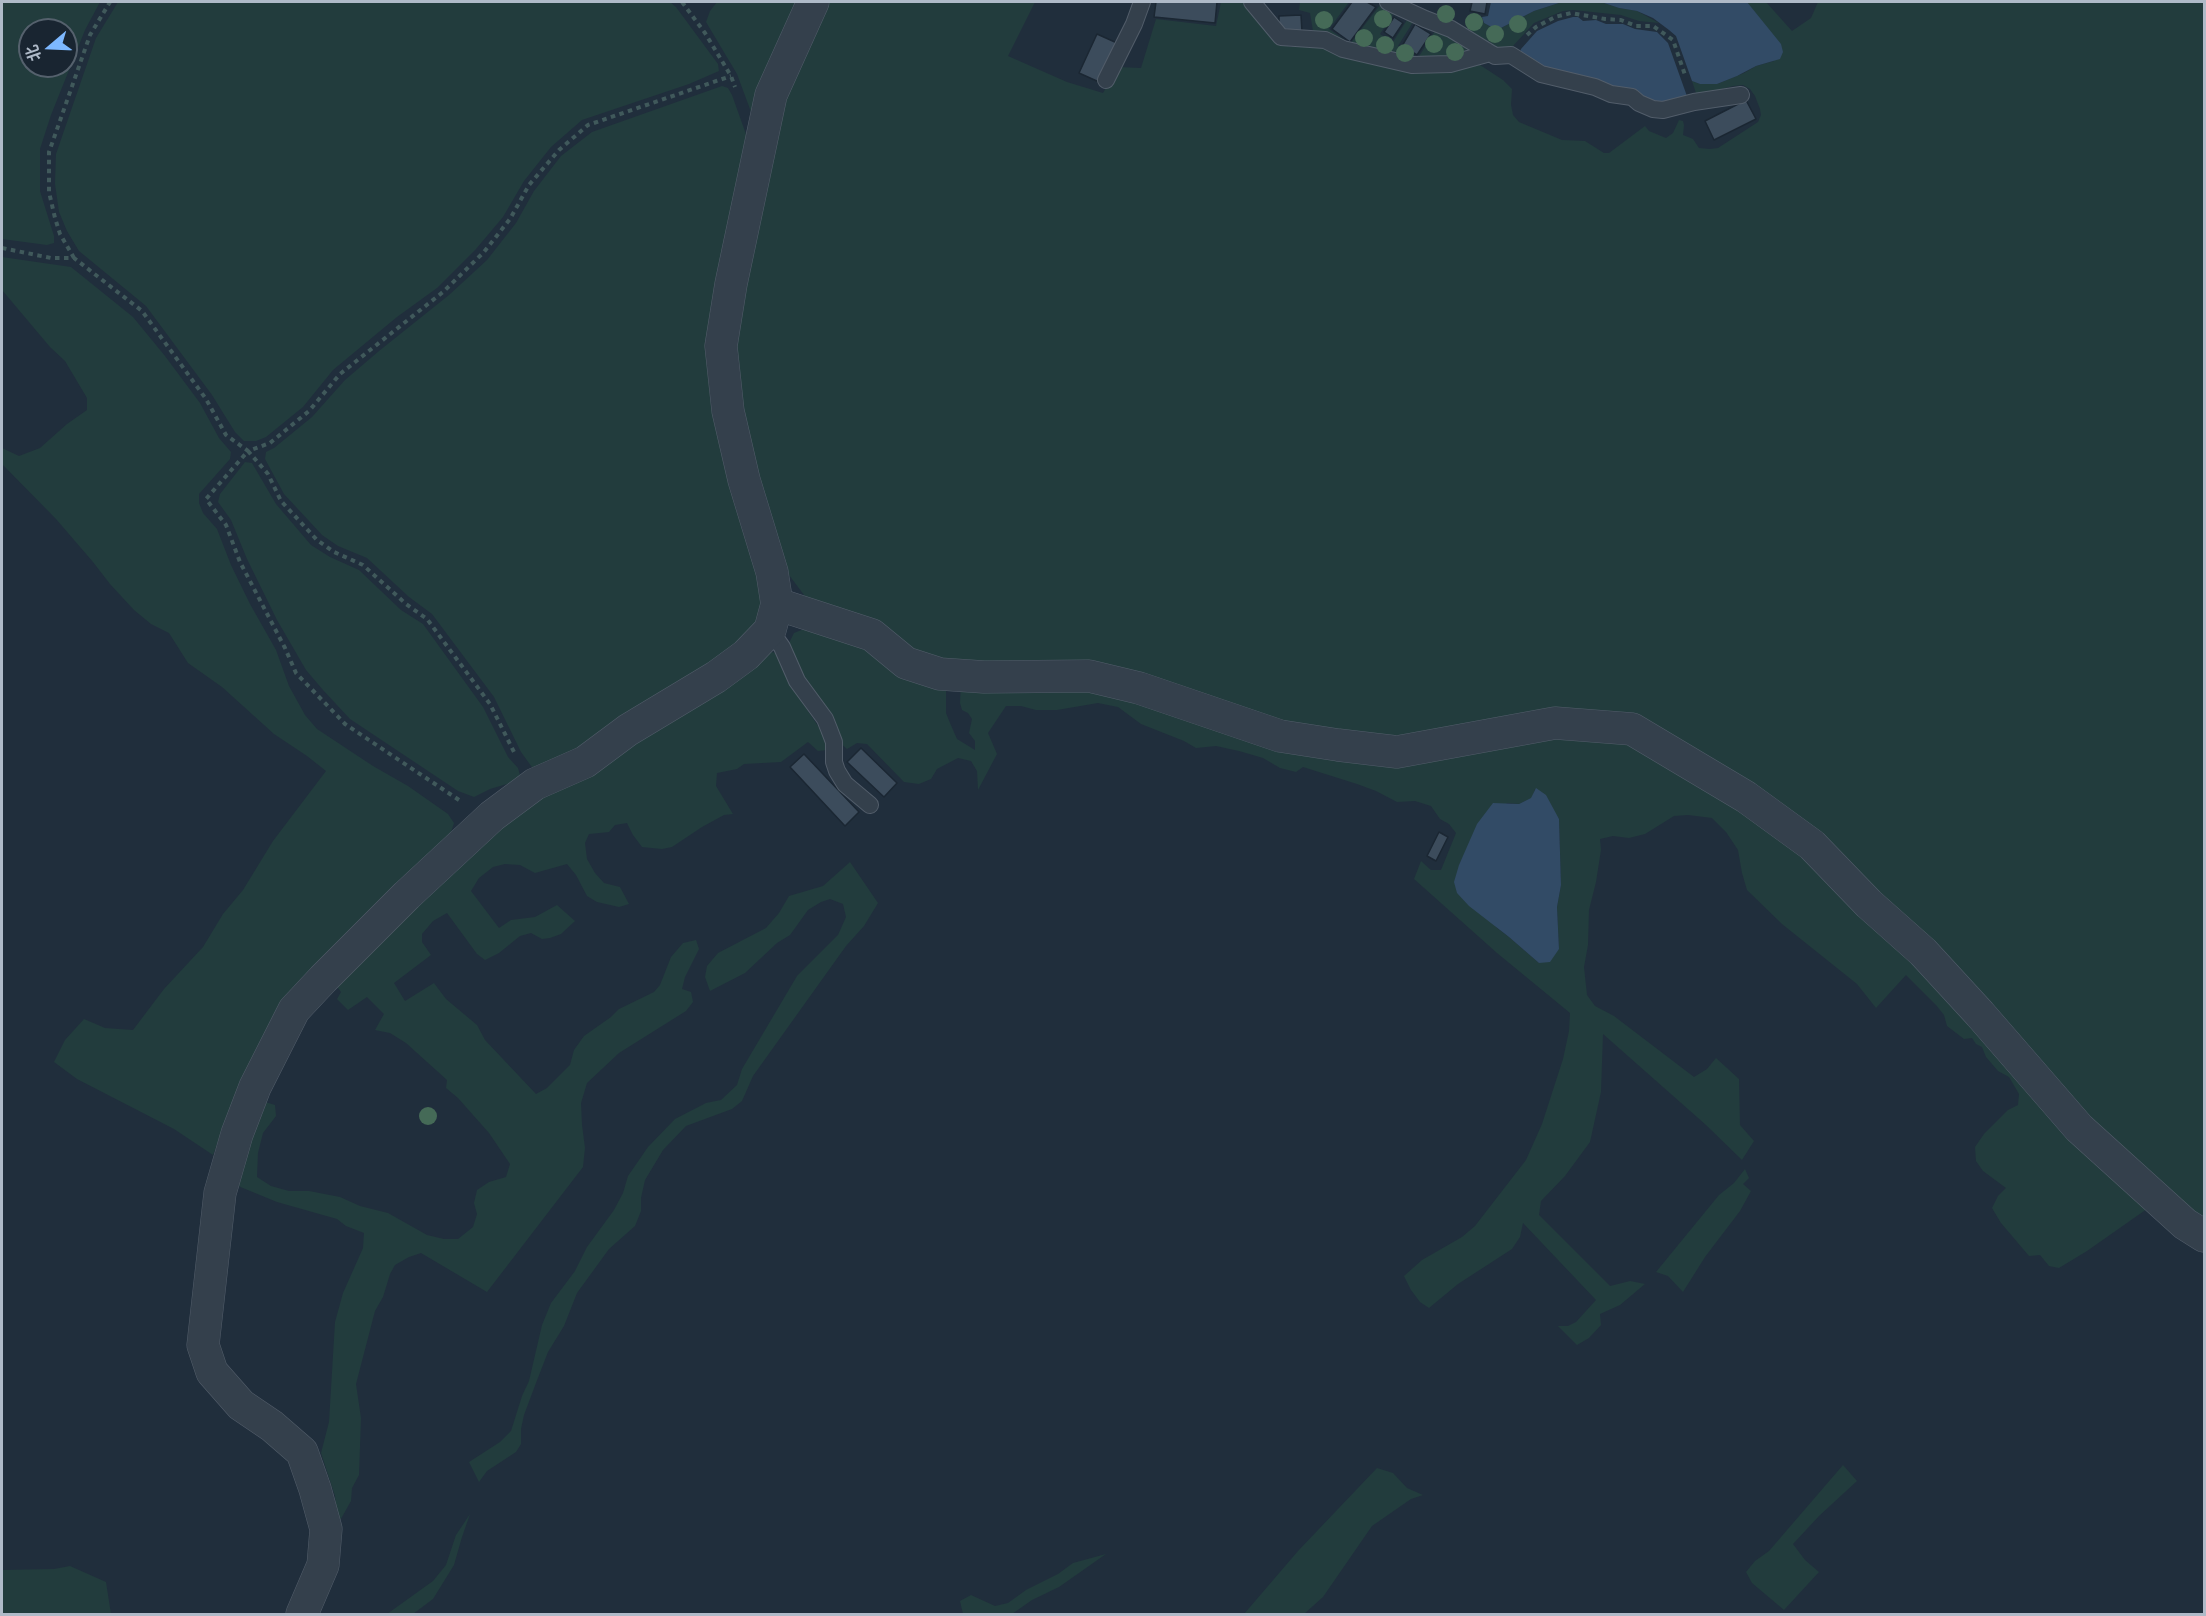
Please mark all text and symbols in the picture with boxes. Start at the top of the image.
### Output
north arrow [18,18,78,78]
text: 北 [21,42,45,64]

